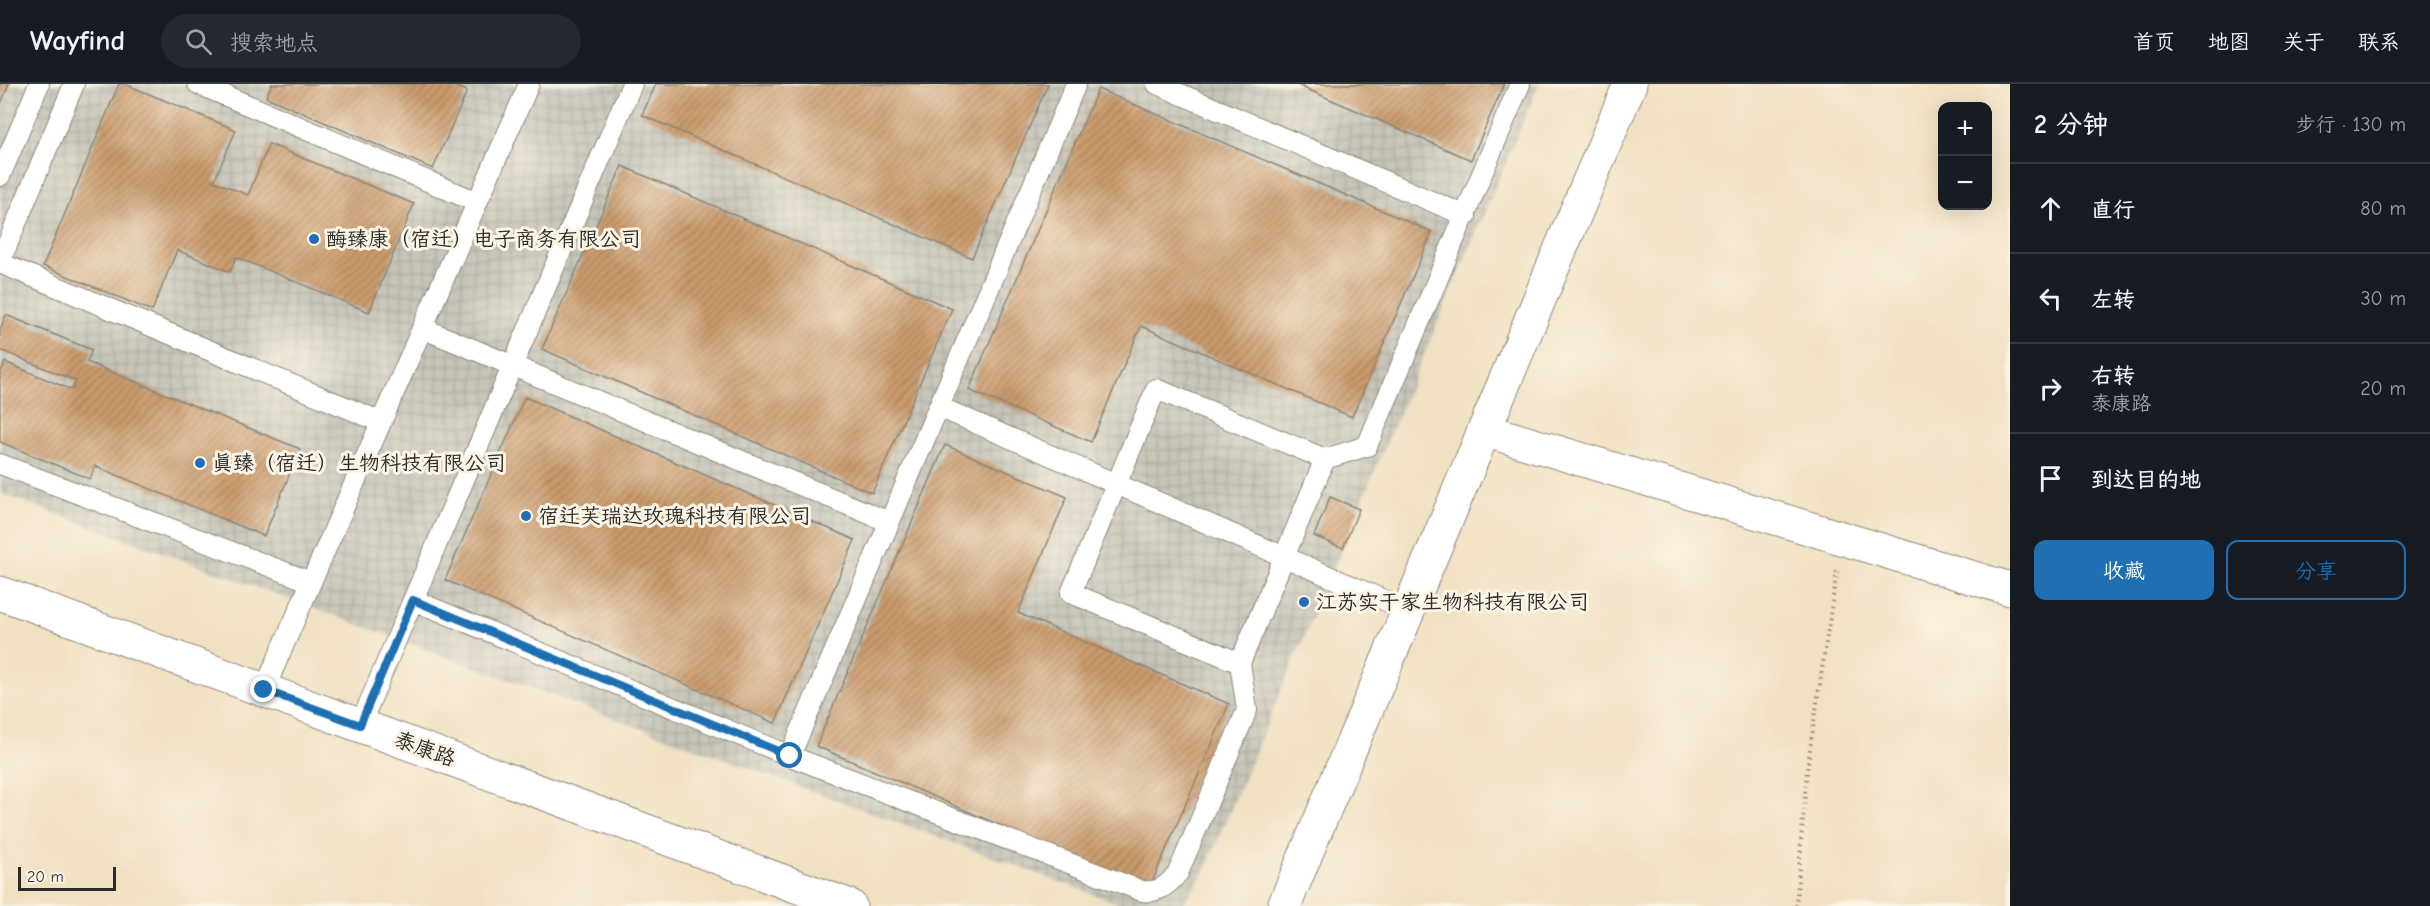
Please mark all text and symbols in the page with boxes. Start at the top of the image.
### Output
search box [161,14,581,68]
text: Wayfind [30,25,125,57]
icon: search [182,25,215,58]
text: 搜索地点 [230,30,318,56]
text: 首页 [2133,30,2175,54]
text: 地图 [2208,30,2250,54]
text: 关于 [2283,30,2325,54]
text: 联系 [2358,30,2400,54]
map controls [1938,102,1992,210]
button: + [1938,102,1992,156]
text: 2 分钟 [2034,110,2108,140]
text: 步行 · 130 m [2296,113,2406,136]
button: − [1938,156,1992,210]
icon: ahead [2034,192,2067,225]
text: 直行 [2091,197,2135,223]
text: 80 m [2360,197,2406,220]
place label: 酶臻康（宿迁）电子商务有限公司 [326,227,641,251]
marker: 酶臻康（宿迁）电子商务有限公司 [307,232,321,246]
icon: left [2034,282,2067,315]
text: 左转 [2091,287,2135,313]
text: 30 m [2360,287,2406,310]
text: 右转 [2091,363,2135,389]
icon: right [2034,372,2067,405]
text: 20 m [2360,377,2406,400]
text: 泰康路 [2091,392,2151,415]
place label: 真臻（宿迁）生物科技有限公司 [212,451,506,475]
marker: 真臻（宿迁）生物科技有限公司 [193,456,207,470]
icon: arrive [2034,462,2067,495]
text: 到达目的地 [2091,467,2201,493]
place label: 宿迁芙瑞达玫瑰科技有限公司 [538,504,811,528]
marker: 宿迁芙瑞达玫瑰科技有限公司 [519,509,533,523]
button: 收藏 [2034,540,2214,600]
button: 分享 [2226,540,2406,600]
place label: 江苏实干家生物科技有限公司 [1316,590,1589,614]
marker: 江苏实干家生物科技有限公司 [1297,595,1311,609]
route end [250,676,276,702]
street label: 泰康路 [391,727,459,771]
route start [776,742,802,768]
scale bar [18,864,116,892]
text: 20 m [27,868,64,886]

